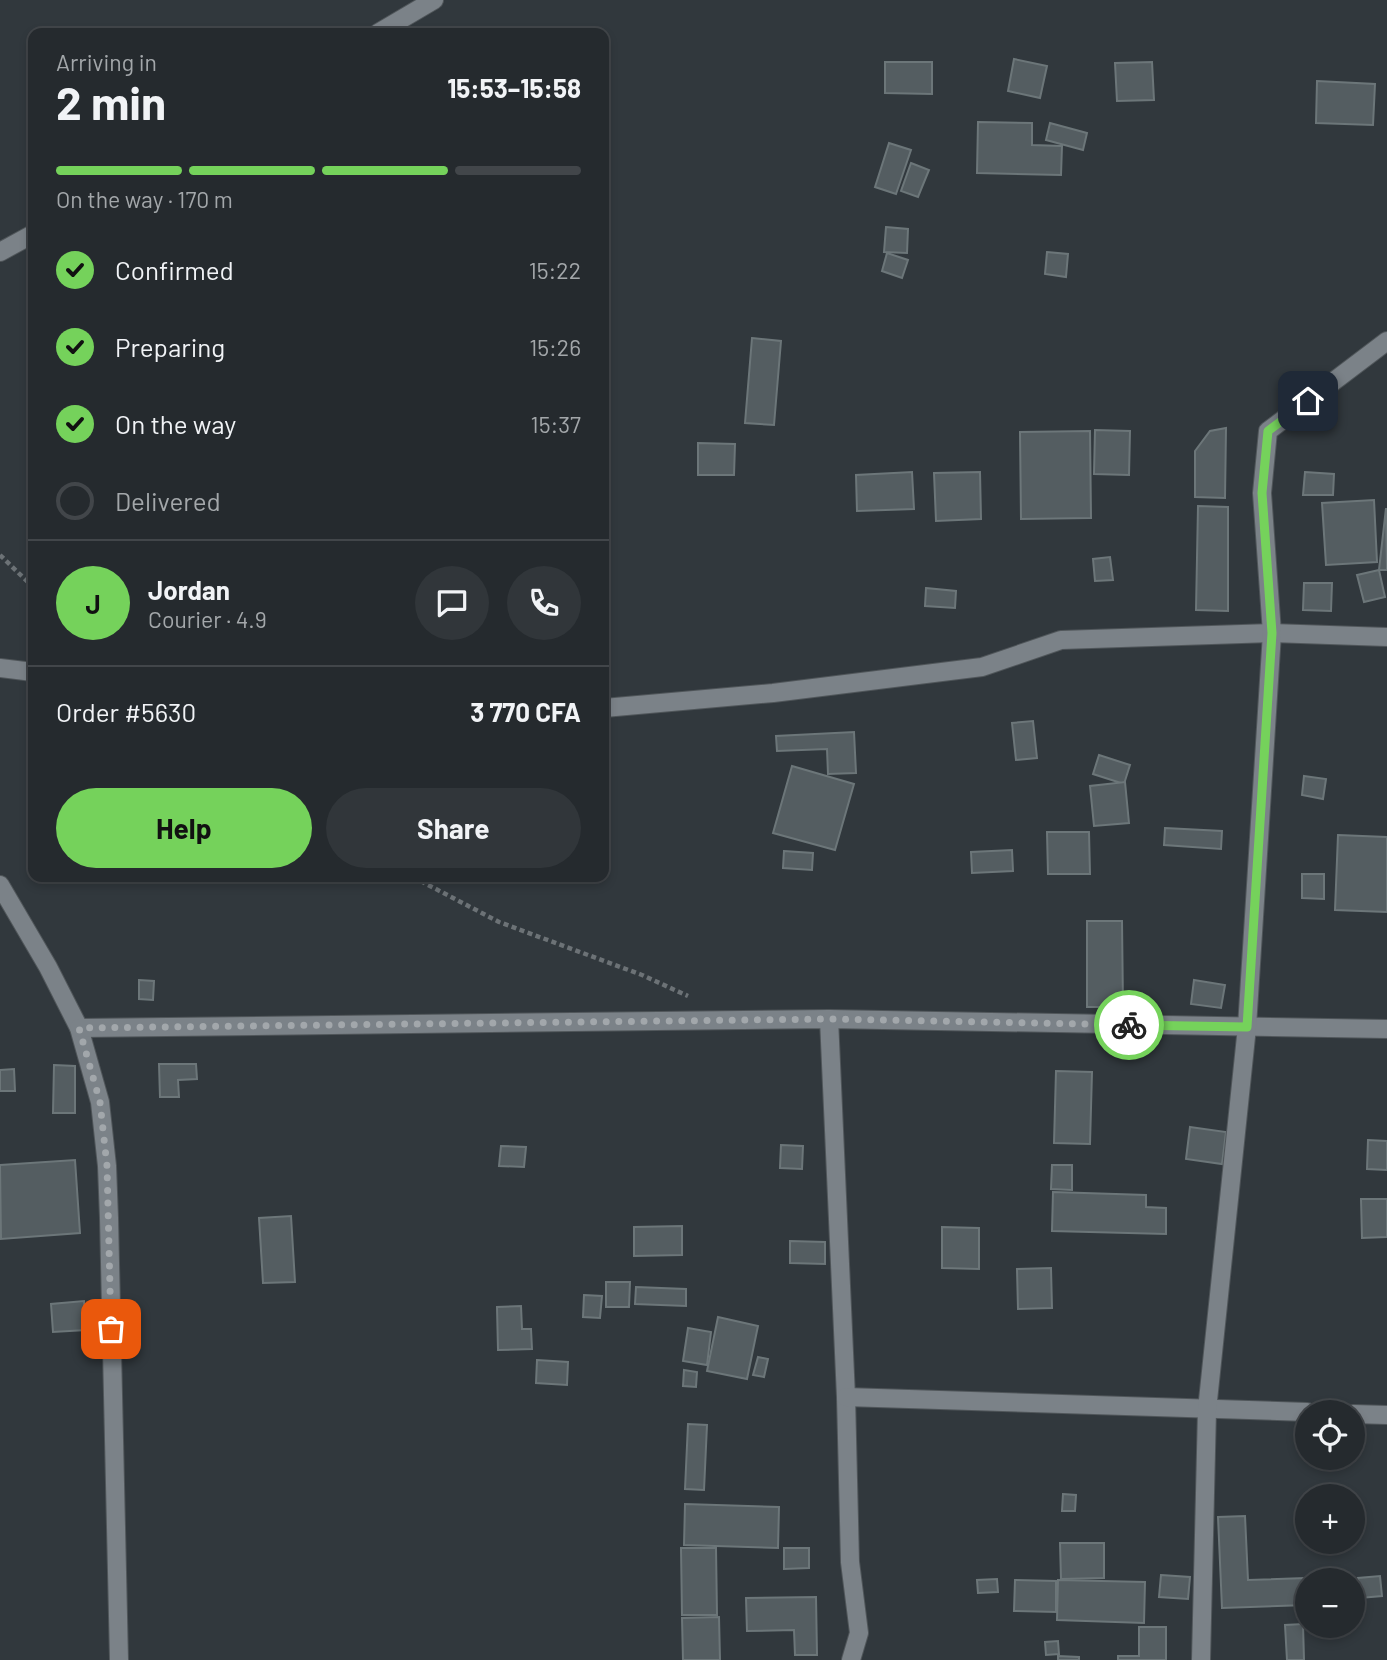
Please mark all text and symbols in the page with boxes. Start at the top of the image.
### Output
text: Arriving in [56,48,157,76]
text: 15:53–15:58 [447,72,581,103]
text: 2 min [56,74,166,129]
text: On the way · 170 m [56,185,233,213]
icon: check [56,251,94,289]
text: Confirmed [115,254,234,285]
text: 15:22 [529,256,581,284]
icon: check [56,328,94,366]
text: Preparing [115,331,225,362]
text: 15:26 [529,333,581,361]
pin [1278,371,1338,431]
icon: home [1289,382,1327,420]
icon: check [56,405,94,443]
text: On the way [115,408,236,439]
text: 15:37 [531,410,581,438]
text: Delivered [115,485,221,516]
button: chat [415,566,489,640]
button: phone [507,566,581,640]
text: Jordan [148,574,230,605]
text: J [85,588,101,619]
text: Courier · 4.9 [148,605,267,633]
text: Order #5630 [56,696,196,727]
text: 3 770 CFA [470,696,581,727]
button: Help [56,788,312,868]
button: Share [326,788,581,868]
courier [1094,990,1164,1060]
icon: bike [1110,1006,1148,1044]
pin [81,1299,141,1359]
icon: bag [92,1310,130,1348]
map controls [1295,1400,1365,1638]
button: locate [1295,1400,1365,1470]
button: + [1295,1484,1365,1554]
button: − [1295,1568,1365,1638]

